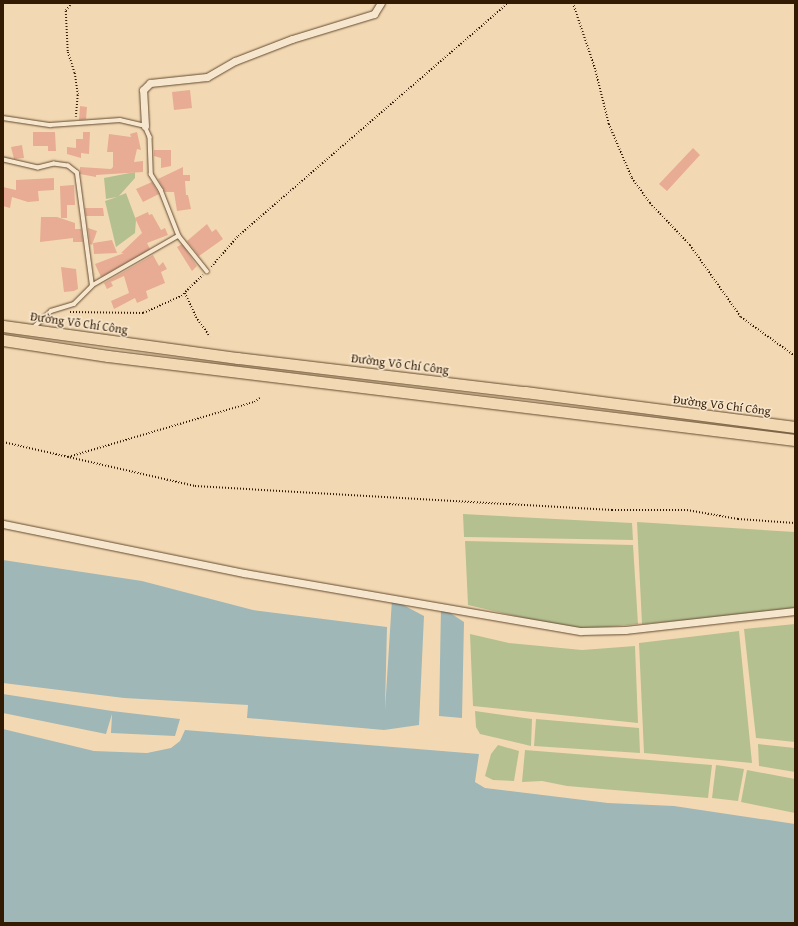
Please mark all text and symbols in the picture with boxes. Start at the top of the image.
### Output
street label: Đường Võ Chí Công [29,309,129,337]
street label: Đường Võ Chí Công [350,351,450,377]
street label: Đường Võ Chí Công [672,392,772,418]

